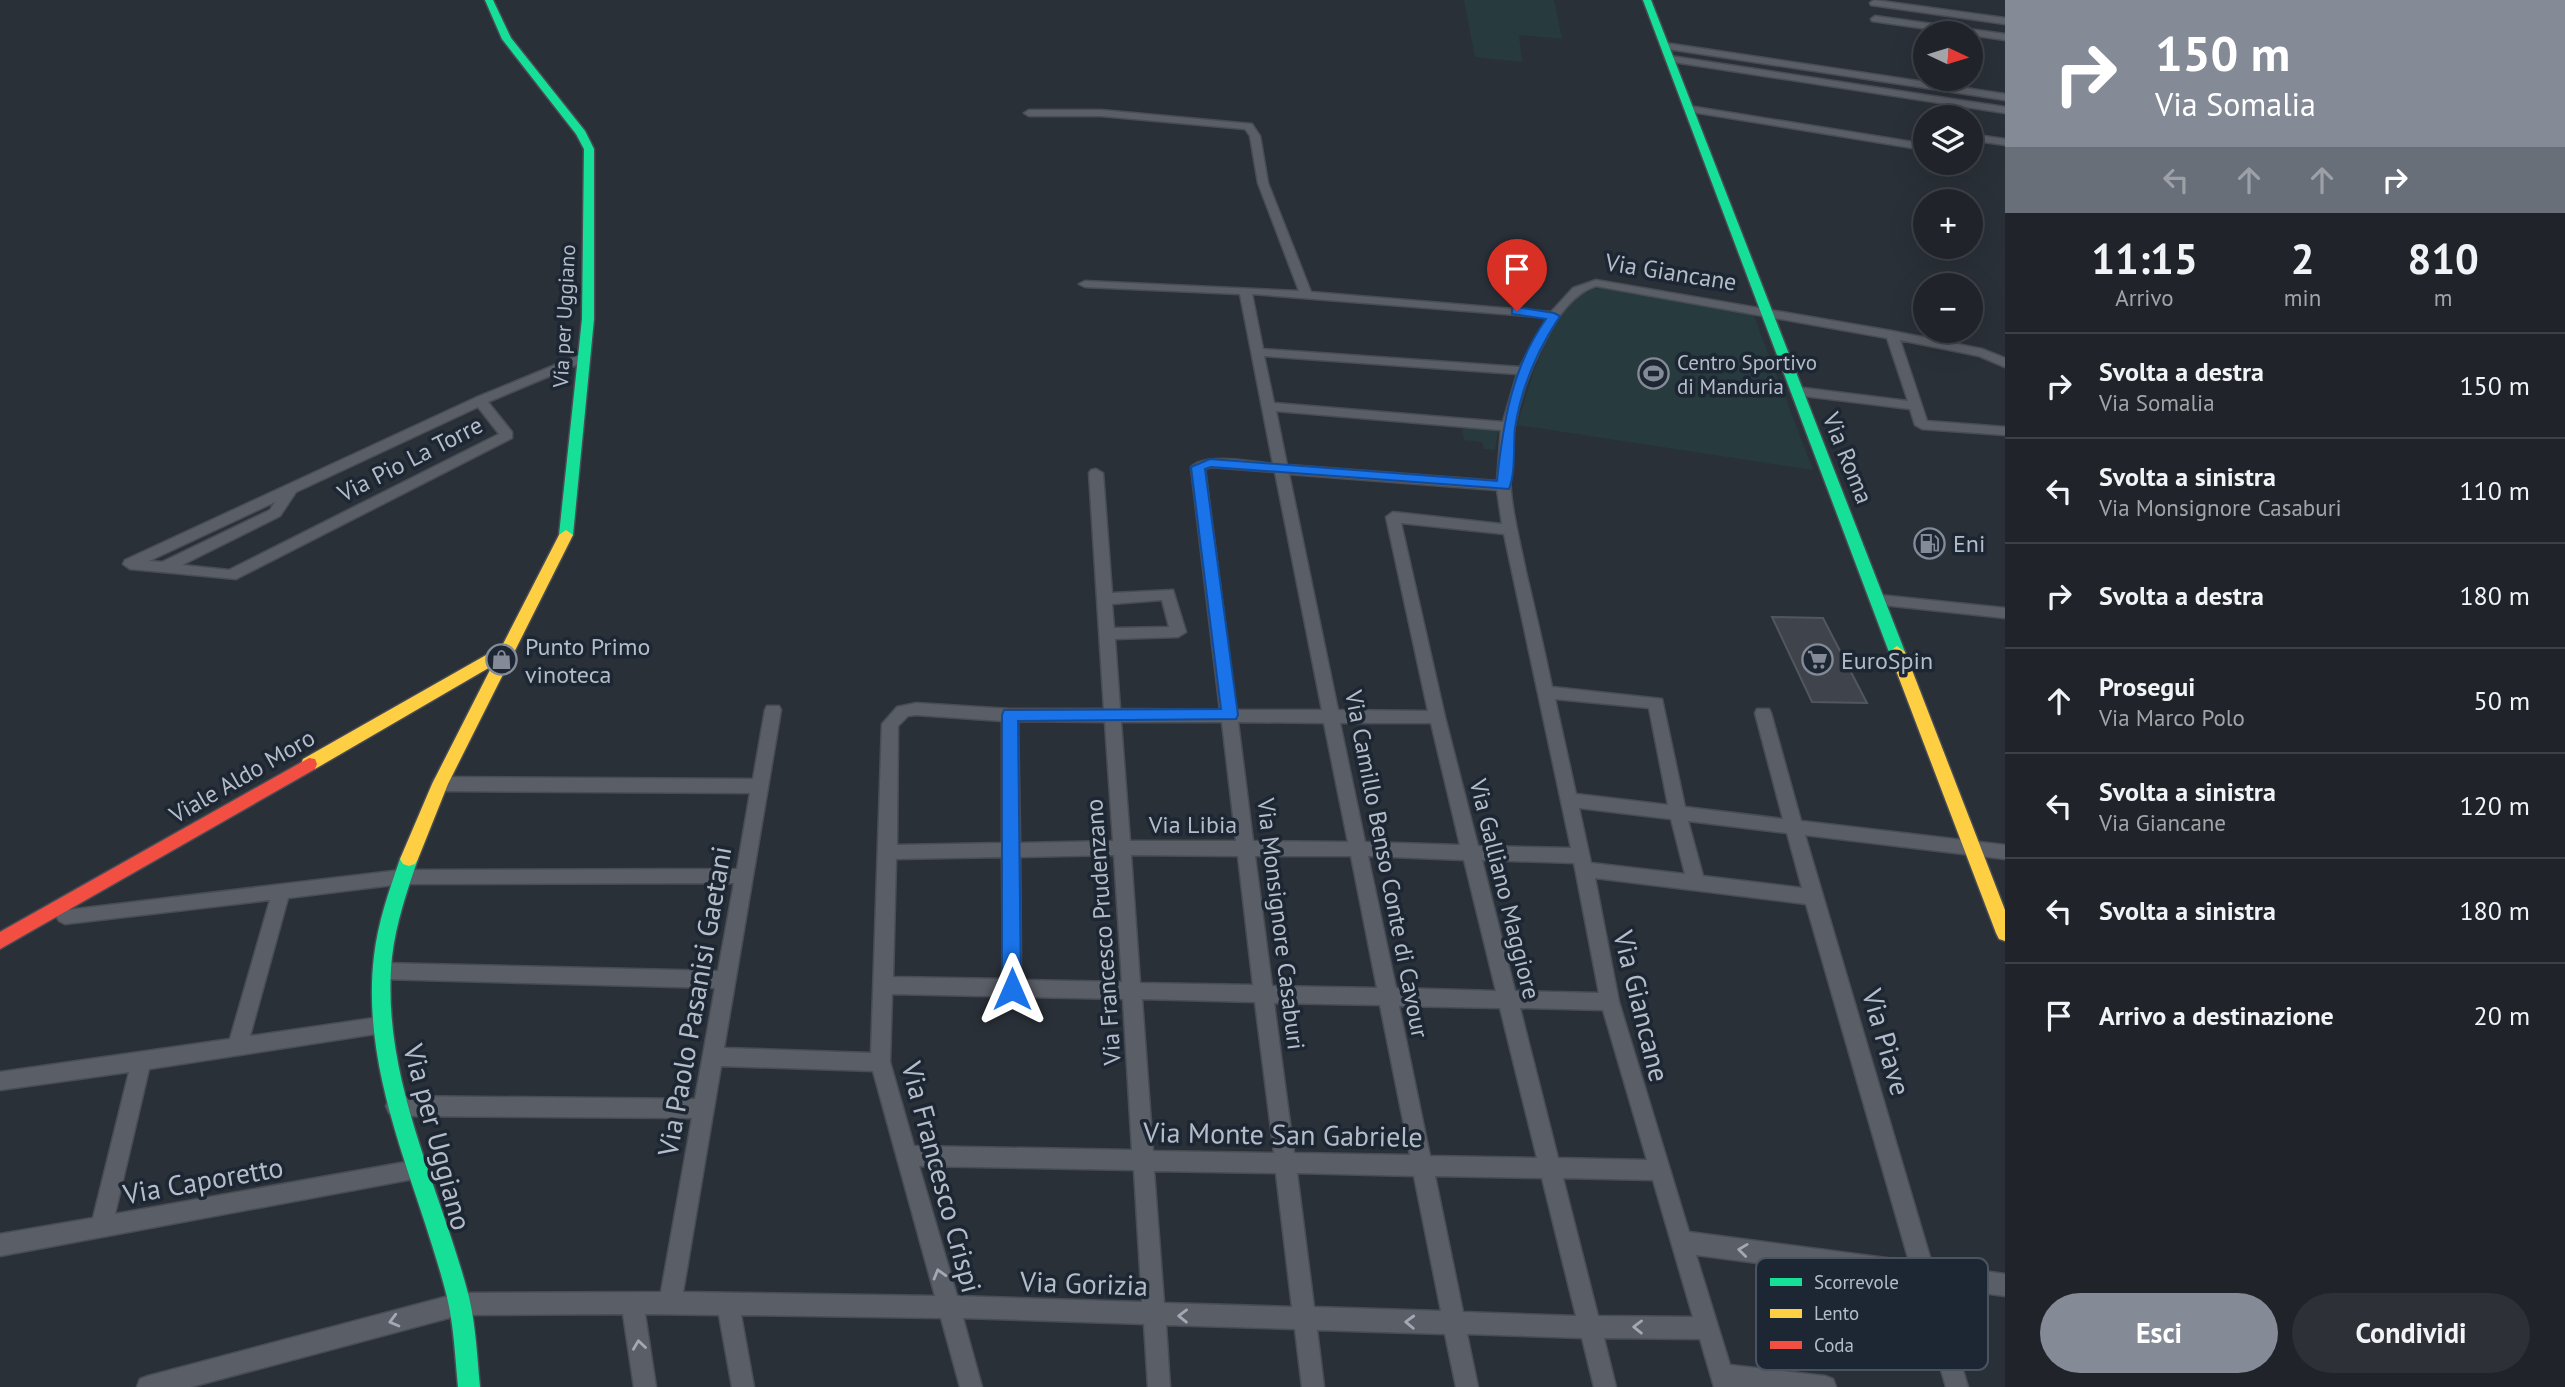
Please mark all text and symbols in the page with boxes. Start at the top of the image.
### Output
north arrow [1913,21,1983,91]
map controls [1913,21,1983,343]
text: 150 m [2155,21,2290,85]
icon: right [2040,28,2131,119]
text: Via Somalia [2155,83,2316,125]
button: layers [1913,105,1983,175]
icon: left [2157,161,2195,199]
icon: ahead [2230,161,2268,199]
icon: ahead [2303,161,2341,199]
icon: right [2376,161,2414,199]
button: + [1913,189,1983,259]
text: 11:15 [2091,231,2198,286]
text: 2 [2291,231,2314,286]
text: 810 [2407,231,2479,286]
pin [1487,239,1547,311]
street label: Via per Uggiano [547,244,581,389]
street label: Via Giancane [1602,246,1739,298]
icon: arrive [1498,250,1536,288]
button: − [1913,273,1983,343]
text: Arrivo [2115,283,2174,312]
text: min [2284,283,2321,312]
text: m [2434,283,2452,312]
place label: Centro Sportivo di Manduria [1677,349,1817,400]
text: Svolta a destra [2099,355,2264,388]
sports icon: Centro Sportivo di Manduria [1637,357,1671,391]
icon: right [2040,367,2078,405]
text: 150 m [2459,369,2530,402]
text: Via Somalia [2099,388,2215,417]
street label: Via Roma [1815,407,1880,508]
street label: Via Pio La Torre [331,409,488,509]
text: Svolta a sinistra [2099,460,2276,493]
icon: left [2040,472,2078,510]
text: 110 m [2459,474,2530,507]
text: Via Monsignore Casaburi [2099,493,2342,522]
fuel station icon: Eni [1913,526,1947,560]
place label: Eni [1953,528,1985,559]
icon: right [2040,577,2078,615]
text: Svolta a destra [2099,579,2264,612]
text: 180 m [2459,579,2530,612]
place label: Punto Primo vinoteca [525,631,650,690]
shop icon: Punto Primo vinoteca [485,643,519,677]
supermarket icon: EuroSpin [1801,643,1835,677]
place label: EuroSpin [1841,645,1933,676]
text: Prosegui [2099,670,2195,703]
icon: ahead [2040,682,2078,720]
text: 50 m [2474,684,2530,717]
street label: Via Camillo Benso Conte di Cavour [1338,687,1436,1040]
text: Via Marco Polo [2099,703,2245,732]
street label: Viale Aldo Moro [163,722,320,831]
street label: Via Galliano Maggiore [1462,775,1547,1002]
text: Svolta a sinistra [2099,775,2276,808]
icon: left [2040,787,2078,825]
text: 120 m [2459,789,2530,822]
street label: Via Monsignore Casaburi [1250,795,1312,1052]
street label: Via Francesco Prudenzano [1078,798,1128,1067]
text: Via Giancane [2099,808,2226,837]
street label: Via Libia [1148,809,1237,840]
street label: Via Paolo Pasanisi Gaetani [648,843,740,1160]
icon: left [2040,892,2078,930]
text: Svolta a sinistra [2099,894,2276,927]
text: 180 m [2459,894,2530,927]
street label: Via Giancane [1605,926,1679,1086]
position arrow [975,952,1049,1026]
street label: Via Piave [1854,983,1920,1100]
icon: arrive [2040,997,2078,1035]
text: Arrivo a destinazione [2099,999,2334,1032]
text: 20 m [2474,999,2530,1032]
street label: Via per Uggiano [395,1039,481,1234]
street label: Via Francesco Crispi [893,1057,991,1296]
street label: Via Monte San Gabriele [1142,1113,1423,1155]
street label: Via Caporetto [119,1148,286,1212]
one-way arrow [1737,1242,1749,1257]
legend [1756,1258,1988,1370]
street label: Via Gorizia [1018,1262,1149,1304]
one-way arrow [932,1268,947,1280]
text: Scorrevole [1814,1270,1899,1294]
button: Esci [2040,1293,2278,1373]
button: Condividi [2292,1293,2530,1373]
text: Lento [1814,1301,1859,1325]
one-way arrow [1177,1308,1188,1323]
one-way arrow [388,1313,400,1327]
one-way arrow [1405,1314,1416,1329]
one-way arrow [1632,1319,1643,1335]
text: Coda [1814,1333,1854,1357]
one-way arrow [632,1340,647,1351]

